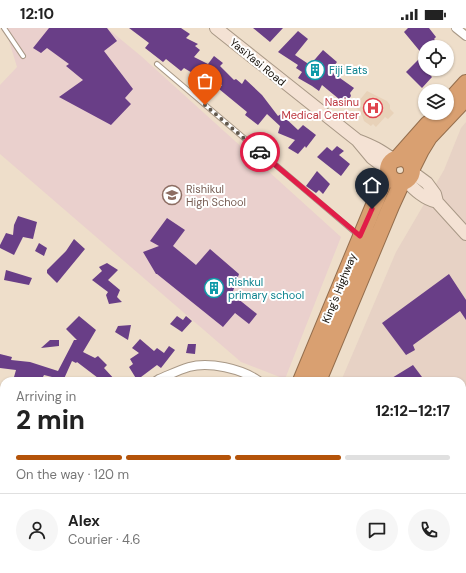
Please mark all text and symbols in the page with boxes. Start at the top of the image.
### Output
text: 12:10 [20,4,54,24]
street label: YasiYasi Road [227,35,289,89]
map controls [418,40,454,120]
button: locate [418,40,454,76]
building icon: Fiji Eats [304,59,326,81]
place label: Fiji Eats [329,63,368,77]
pin [188,64,222,105]
icon: bag [194,70,216,92]
button: layers [418,84,454,120]
place label: Nasinu Medical Center [281,95,359,122]
hospital icon: Nasinu Medical Center [362,97,384,119]
courier [240,132,280,172]
icon: car [249,141,271,163]
pin [355,168,389,209]
icon: home [361,174,383,196]
place label: Rishikul High School [186,182,246,209]
school or university icon: Rishikul High School [161,184,183,206]
street label: King's Highway [319,251,359,325]
place label: Rishkul primary school [228,275,304,302]
building icon: Rishkul primary school [203,277,225,299]
text: Arriving in [16,388,76,405]
text: 12:12–12:17 [376,401,450,421]
text: 2 min [16,403,85,437]
text: On the way · 120 m [16,466,129,483]
button: person [16,509,58,551]
button: chat [356,509,398,551]
button: phone [408,509,450,551]
text: Alex [68,511,100,531]
text: Courier · 4.6 [68,531,140,548]

